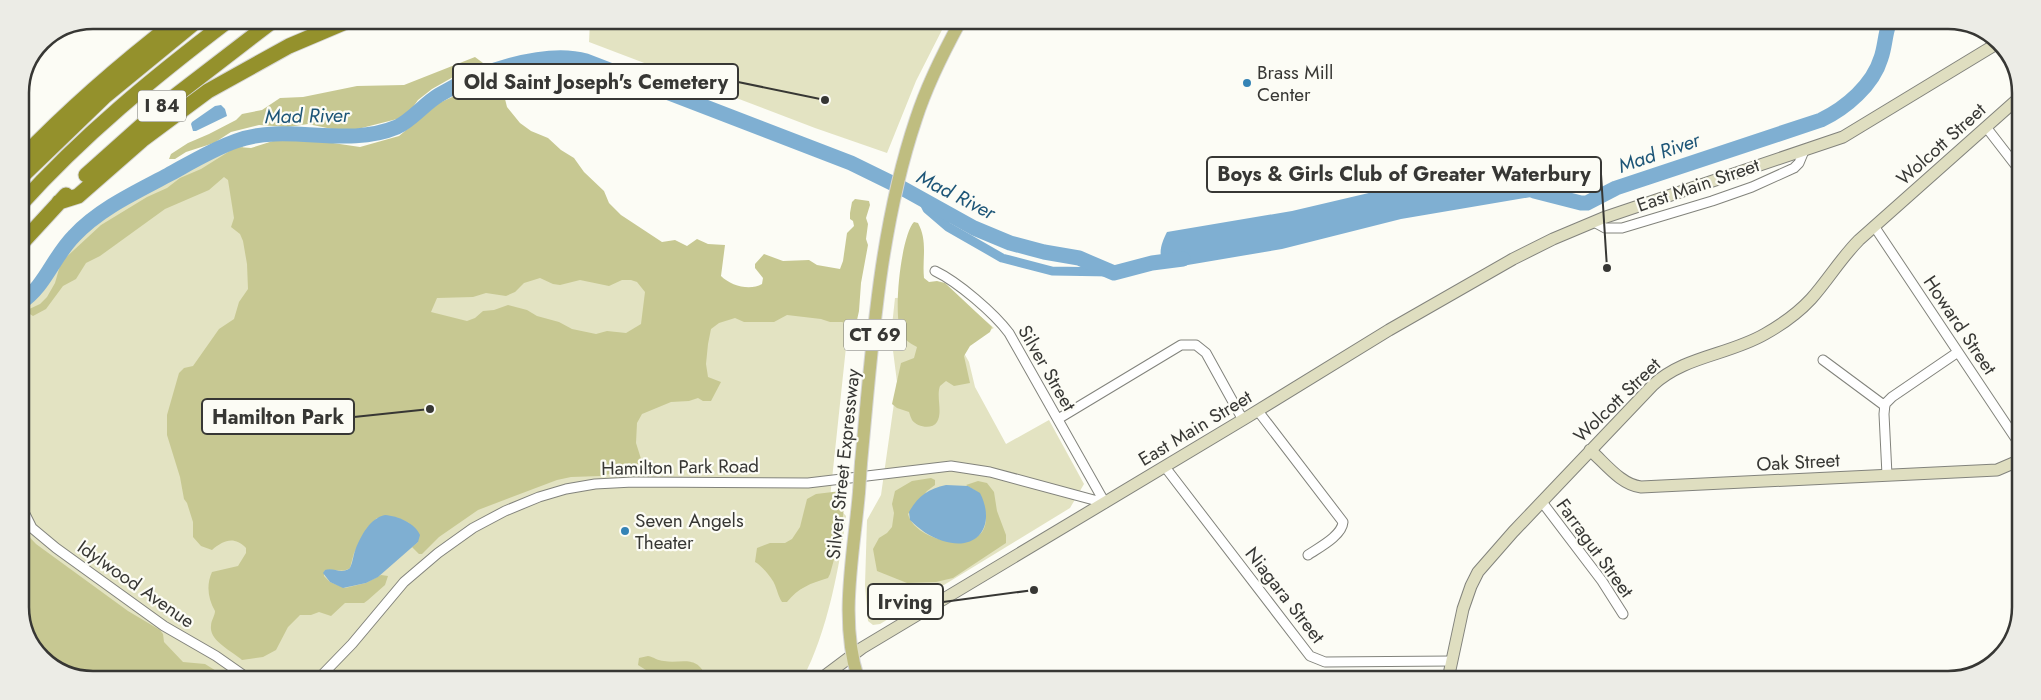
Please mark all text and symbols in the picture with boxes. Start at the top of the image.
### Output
place label: Brass Mill Center [1257,59,1333,108]
callout: Old Saint Joseph's Cemetery [453,64,738,99]
text: Old Saint Joseph's Cemetery [464,68,729,97]
marker: Brass Mill Center [1241,77,1253,89]
road number: I 84 [138,90,186,122]
street label: Wolcott Street [1890,96,1992,191]
water label: Mad River [264,101,351,131]
water label: Mad River [1614,125,1705,180]
street label: East Main Street [1633,151,1763,219]
callout: Boys & Girls Club of Greater Waterbury [1207,157,1601,192]
text: Boys & Girls Club of Greater Waterbury [1217,160,1591,189]
water label: Mad River [912,163,1001,228]
street label: Howard Street [1917,270,2003,380]
road number: CT 69 [844,320,906,350]
street label: Silver Street [1012,320,1083,416]
street label: Wolcott Street [1567,351,1667,448]
street label: Silver Street Expressway [820,367,867,561]
street label: East Main Street [1133,383,1257,473]
callout: Hamilton Park [202,399,354,434]
text: Hamilton Park [212,403,344,432]
street label: Oak Street [1756,446,1841,478]
street label: Hamilton Park Road [601,452,759,482]
street label: Farragut Street [1550,493,1640,603]
place label: Seven Angels Theater [635,507,744,556]
marker: Seven Angels Theater [619,525,631,537]
street label: Idylwood Avenue [72,534,200,635]
street label: Niagara Street [1239,541,1331,649]
callout: Irving [868,584,943,619]
text: Irving [878,588,932,617]

